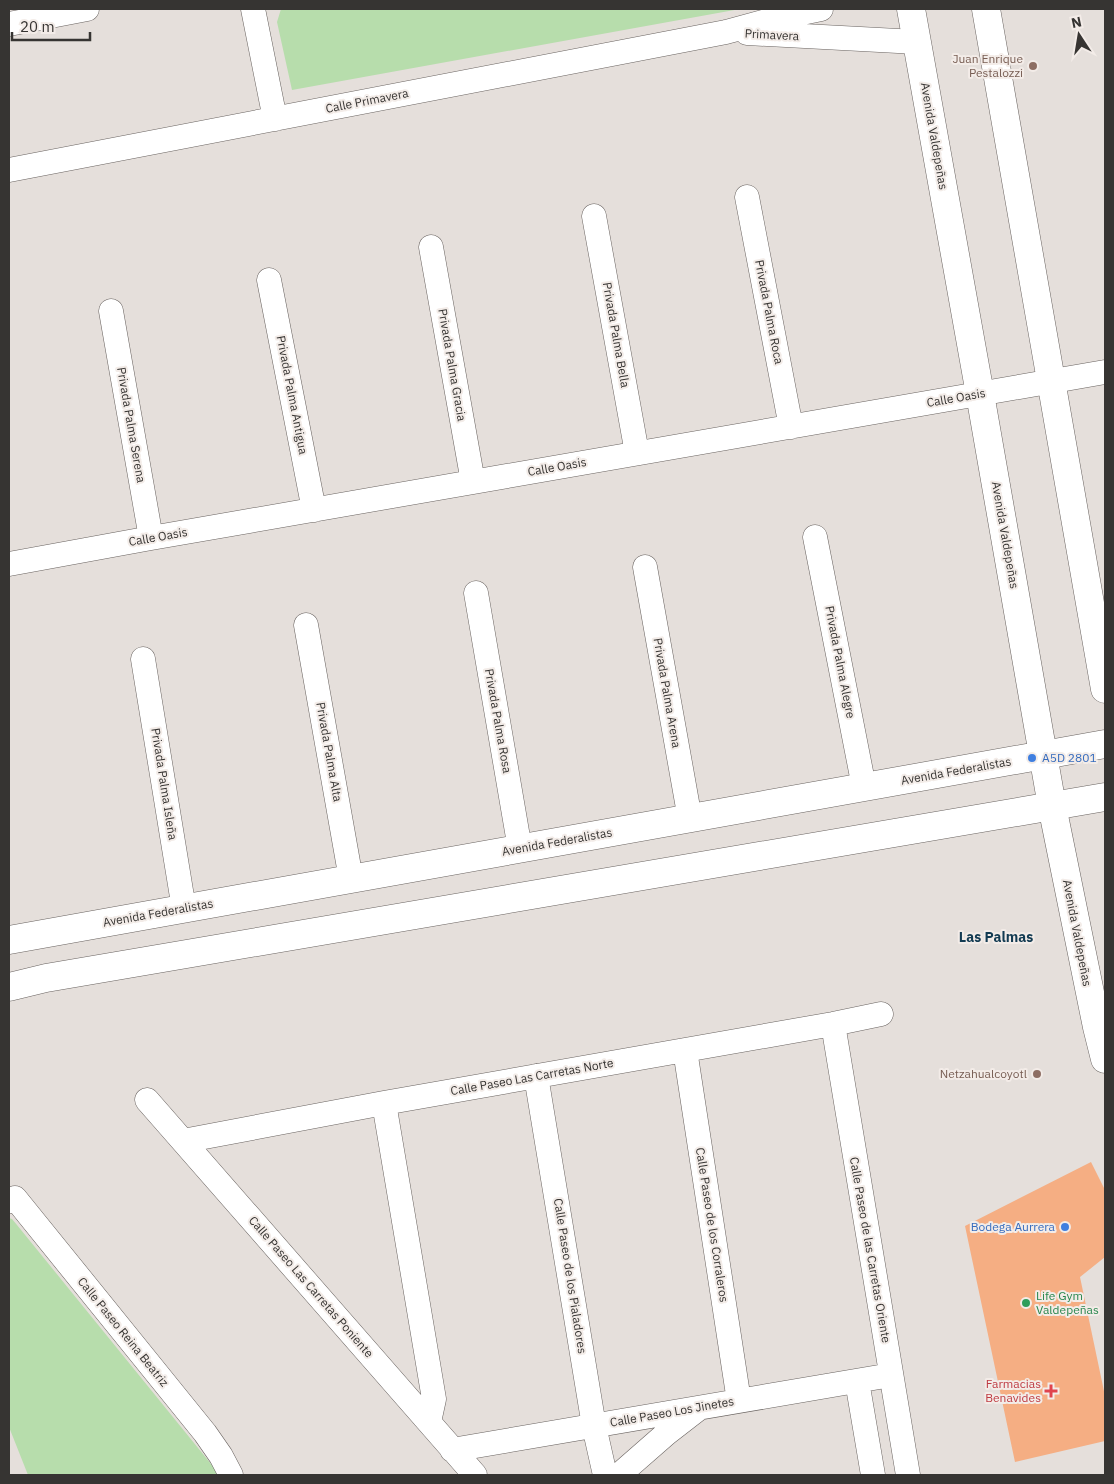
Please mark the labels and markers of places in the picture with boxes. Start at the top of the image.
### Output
place label: Juan Enrique Pestalozzi [952,51,1023,80]
marker: Juan Enrique Pestalozzi [1027,60,1039,72]
place label: A5D 2801 [1042,750,1097,765]
marker: A5D 2801 [1026,752,1038,764]
place label: Netzahualcoyotl [940,1066,1027,1081]
marker: Netzahualcoyotl [1031,1068,1043,1080]
place label: Bodega Aurrera [971,1219,1056,1234]
marker: Bodega Aurrera [1059,1221,1071,1233]
place label: Life Gym Valdepeñas [1036,1288,1099,1317]
marker: Life Gym Valdepeñas [1020,1297,1032,1309]
place label: Farmacias Benavides [985,1376,1041,1405]
marker: Farmacias Benavides [1045,1385,1057,1397]

